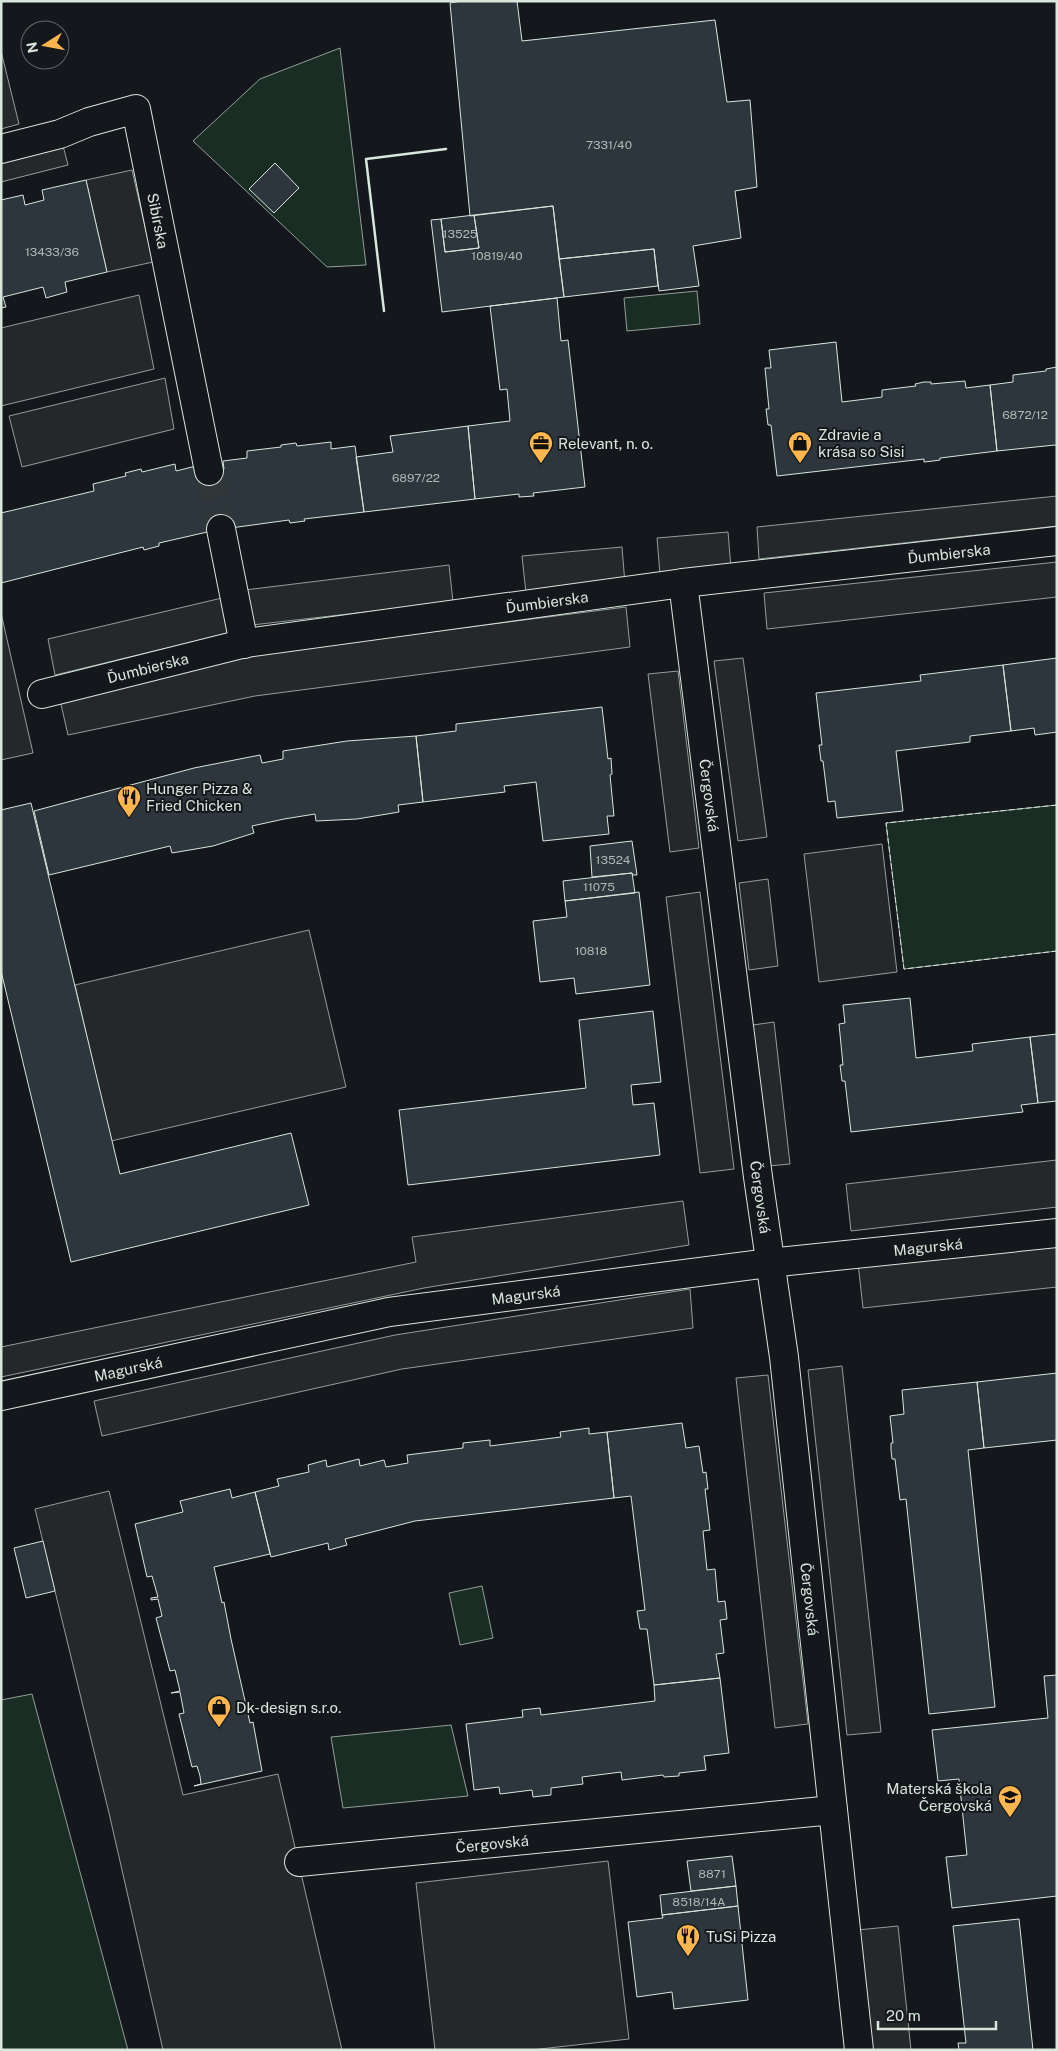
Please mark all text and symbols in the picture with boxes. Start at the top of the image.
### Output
north arrow [20,20,70,70]
text: N [23,41,41,54]
house number: 7331/40 [586,138,632,152]
street label: Sibírska [145,191,172,250]
house number: 13525 [443,227,478,241]
house number: 13433/36 [25,245,79,259]
house number: 10819/40 [471,249,523,263]
house number: 6872/12 [1002,408,1048,422]
place label: Zdravie a krása so Sisi [818,426,904,460]
office icon: Relevant, n. o. [528,430,554,464]
shop icon: Zdravie a krása so Sisi [787,430,813,464]
place label: Relevant, n. o. [558,435,653,452]
house number: 6897/22 [392,471,440,485]
street label: Ďumbierska [907,540,991,566]
street label: Ďumbierska [504,588,589,616]
street label: Ďumbierska [105,649,190,686]
street label: Čergovská [697,758,723,833]
place label: Hunger Pizza & Fried Chicken [146,780,253,814]
restaurant icon: Hunger Pizza & Fried Chicken [116,784,142,818]
house number: 13524 [596,853,631,867]
house number: 11075 [583,880,615,894]
house number: 10818 [575,944,608,958]
street label: Čergovská [748,1160,775,1235]
street label: Magurská [893,1234,963,1258]
street label: Magurská [490,1281,561,1307]
street label: Magurská [92,1353,164,1384]
street label: Čergovská [798,1562,823,1636]
shop icon: Dk-design s.r.o. [206,1694,232,1728]
place label: Dk-design s.r.o. [236,1699,341,1716]
place label: Materská škola Čergovská [886,1780,992,1814]
school or university icon: Materská škola Čergovská [997,1784,1023,1818]
street label: Čergovská [455,1831,529,1855]
house number: 8871 [698,1867,726,1881]
house number: 8518/14A [672,1895,726,1909]
restaurant icon: TuSi Pizza [675,1923,701,1957]
place label: TuSi Pizza [706,1928,776,1945]
scale bar [878,1998,996,2030]
text: 20 m [886,2007,921,2024]

